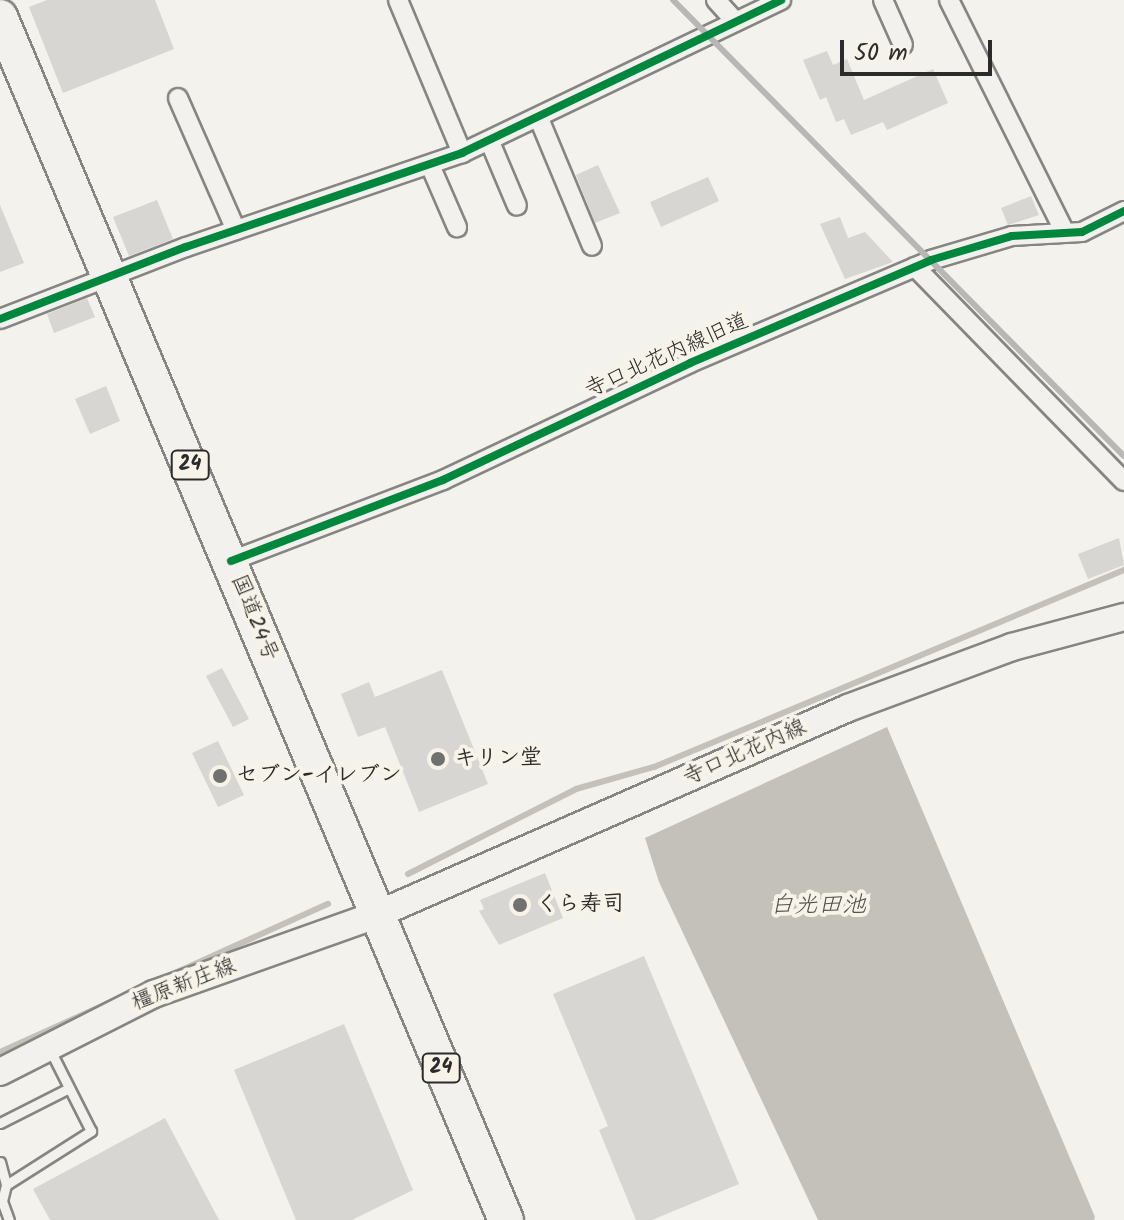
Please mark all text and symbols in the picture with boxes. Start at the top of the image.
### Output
scale bar [844,24,996,74]
text: 50 m [854,34,908,73]
street label: 寺口北花内線旧道 [581,308,753,404]
road number: 24 [170,449,210,481]
street label: 国道24号 [225,571,283,665]
street label: 寺口北花内線 [679,714,811,792]
place label: キリン堂 [454,746,542,772]
marker: キリン堂 [429,750,447,768]
place label: セブン-イレブン [236,763,402,789]
marker: セブン-イレブン [211,767,229,785]
place label: くら寿司 [536,892,624,918]
water label: 白光田池 [770,892,866,920]
marker: くら寿司 [511,896,529,914]
street label: 橿原新庄線 [128,953,240,1017]
road number: 24 [421,1052,461,1084]

